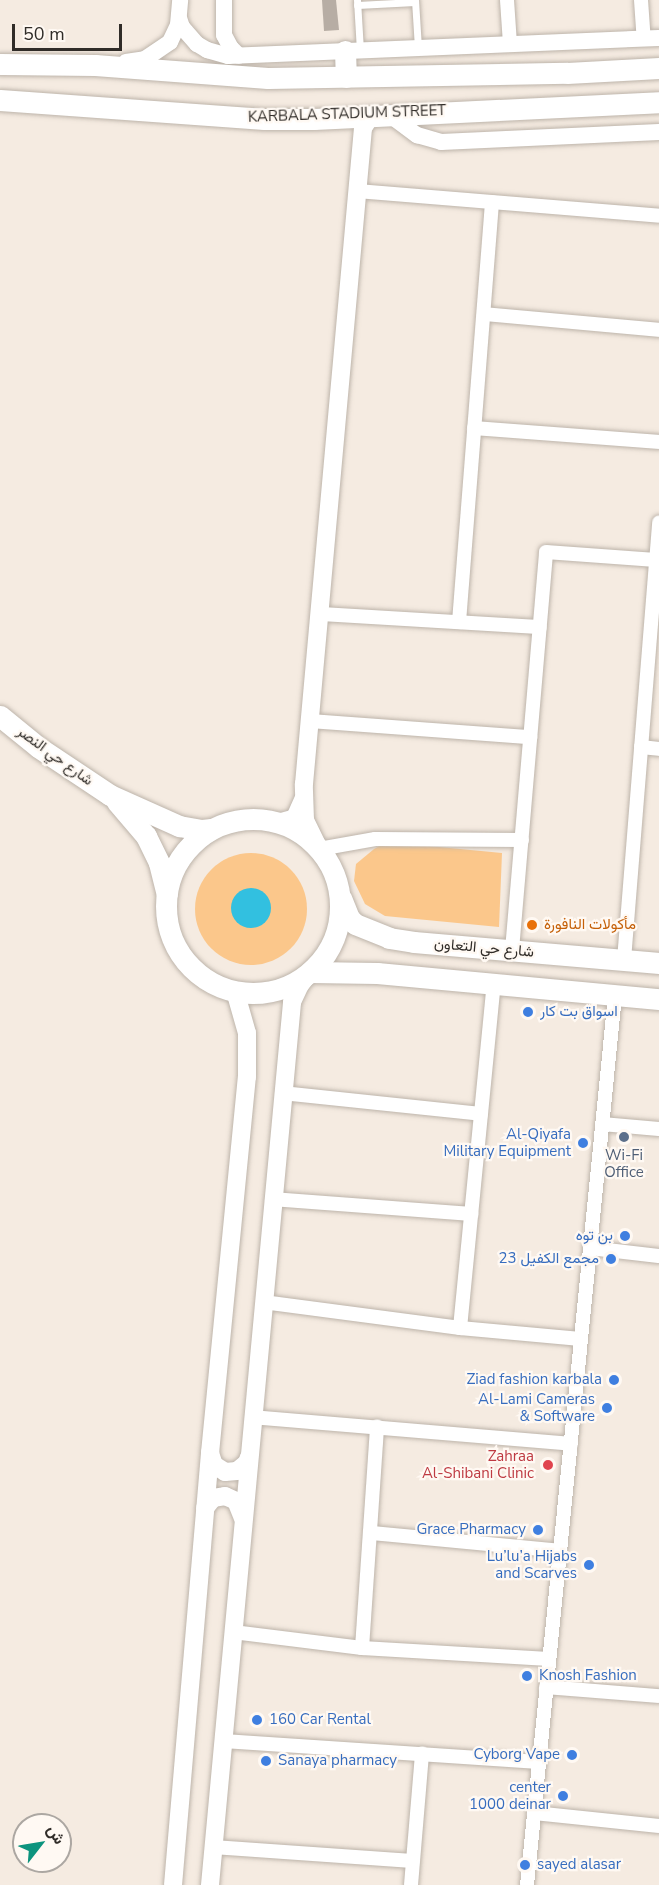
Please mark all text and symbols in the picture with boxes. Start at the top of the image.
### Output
scale bar [15,12,124,50]
text: 50 m [23,22,65,46]
street label: KARBALA STADIUM STREET [248,102,446,126]
street label: شارع حي النصر [14,723,96,789]
place label: مأكولات النافورة [544,916,636,934]
marker: مأكولات النافورة [525,918,539,932]
street label: شارع حي التعاون [433,935,535,961]
place label: اسواق بت كار [540,1003,618,1021]
marker: اسواق بت كار [521,1005,535,1019]
place label: Al-Qiyafa Military Equipment [444,1125,571,1160]
marker: Wi-Fi Office [617,1130,631,1144]
marker: Al-Qiyafa Military Equipment [576,1136,590,1150]
place label: Wi-Fi Office [604,1146,644,1181]
place label: بن توه [576,1227,613,1245]
marker: بن توه [618,1229,632,1243]
place label: مجمع الكفيل 23 [499,1250,599,1268]
marker: مجمع الكفيل 23 [604,1252,618,1266]
place label: Ziad fashion karbala [467,1371,602,1389]
marker: Ziad fashion karbala [607,1373,621,1387]
place label: Al-Lami Cameras & Software [478,1390,595,1425]
marker: Al-Lami Cameras & Software [600,1401,614,1415]
place label: Zahraa Al-Shibani Clinic [422,1447,534,1482]
marker: Zahraa Al-Shibani Clinic [539,1456,557,1474]
place label: Grace Pharmacy [416,1521,526,1539]
marker: Grace Pharmacy [531,1523,545,1537]
place label: Lu’lu’a Hijabs and Scarves [487,1547,577,1582]
marker: Lu’lu’a Hijabs and Scarves [582,1558,596,1572]
place label: Knosh Fashion [539,1667,637,1685]
marker: Knosh Fashion [520,1669,534,1683]
place label: 160 Car Rental [269,1711,371,1729]
marker: 160 Car Rental [250,1713,264,1727]
place label: Cyborg Vape [473,1746,560,1764]
marker: Cyborg Vape [565,1748,579,1762]
place label: Sanaya pharmacy [278,1752,397,1770]
marker: Sanaya pharmacy [259,1754,273,1768]
place label: center 1000 deinar [469,1778,551,1813]
marker: center 1000 deinar [556,1789,570,1803]
north arrow [12,1813,72,1873]
text: ش [41,1821,70,1849]
place label: sayed alasar [537,1856,621,1874]
marker: sayed alasar [518,1858,532,1872]

